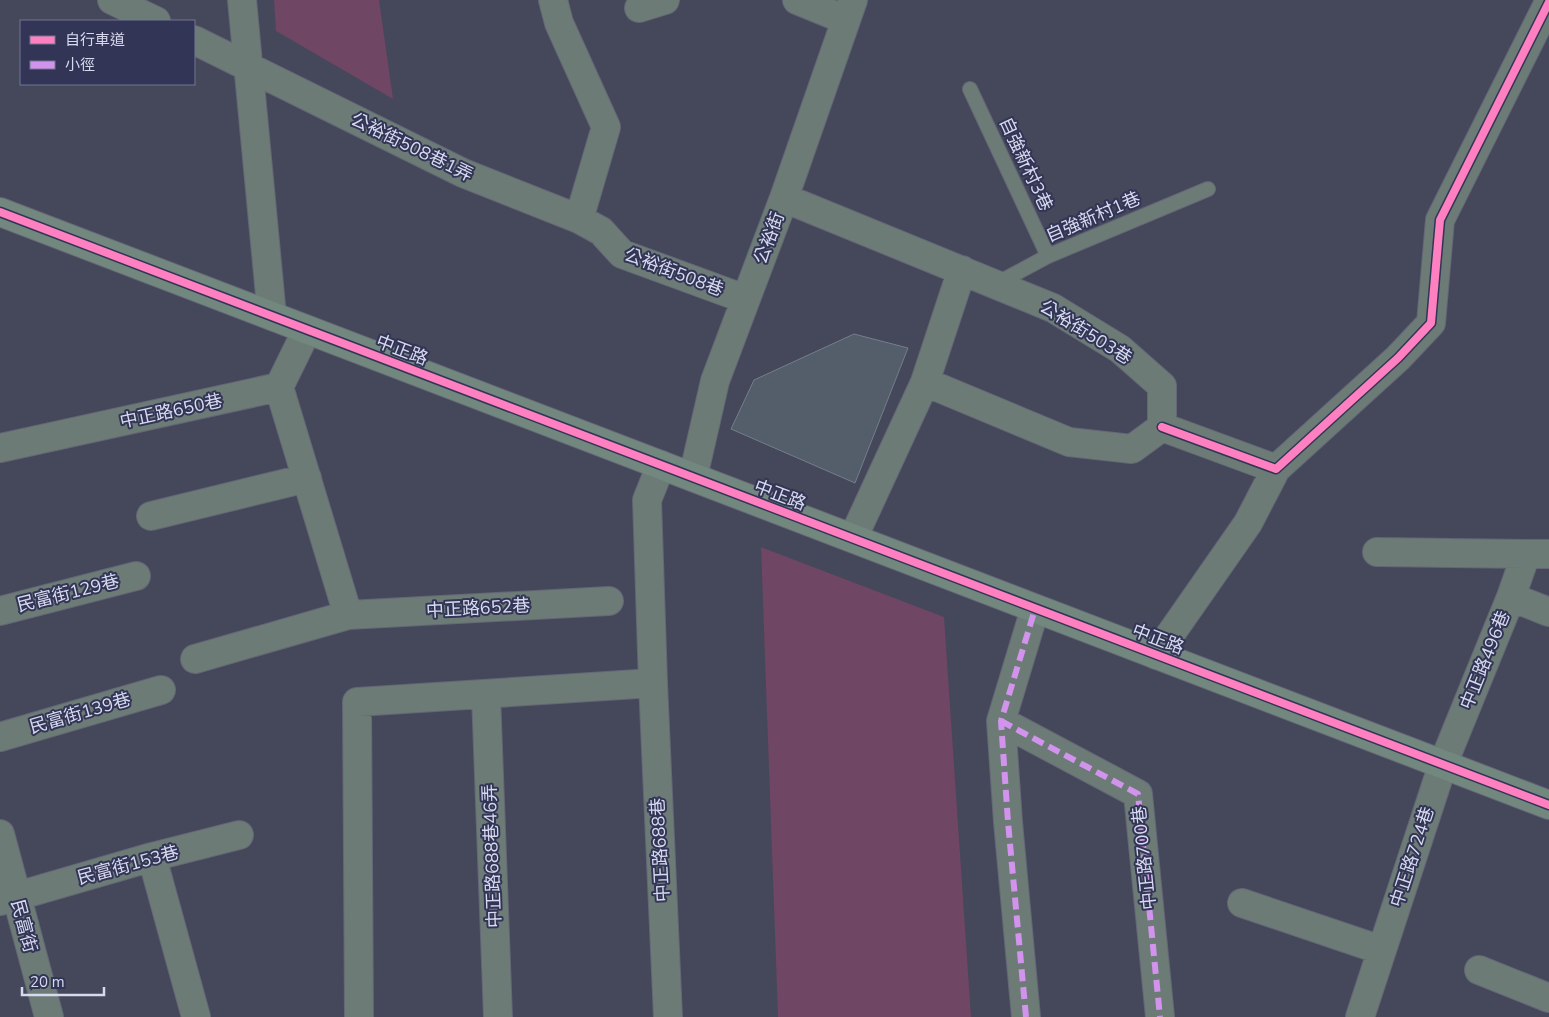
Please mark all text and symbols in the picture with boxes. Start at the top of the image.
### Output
legend [20,20,195,85]
text: 自行車道 [65,30,125,50]
text: 小徑 [65,55,95,75]
street label: 公裕街508巷1弄 [347,107,477,187]
street label: 自強新村3巷 [994,113,1058,215]
street label: 自強新村1巷 [1042,186,1144,248]
street label: 公裕街 [748,208,790,268]
street label: 公裕街508巷 [621,242,727,302]
street label: 公裕街503巷 [1035,294,1137,370]
street label: 中正路 [372,329,432,371]
street label: 中正路650巷 [117,388,225,434]
street label: 中正路 [750,474,810,516]
street label: 民富街129巷 [14,569,122,617]
street label: 中正路652巷 [425,593,531,623]
street label: 中正路496巷 [1454,607,1516,713]
street label: 中正路 [1128,618,1188,660]
street label: 民富街139巷 [27,687,133,739]
street label: 中正路688巷46弄 [477,784,507,928]
street label: 中正路688巷 [645,797,675,903]
street label: 中正路724巷 [1384,804,1440,910]
street label: 中正路700巷 [1127,805,1161,911]
street label: 民富街153巷 [74,840,182,890]
street label: 民富街 [5,897,43,955]
scale bar [22,964,105,996]
text: 20 m [30,972,65,992]

